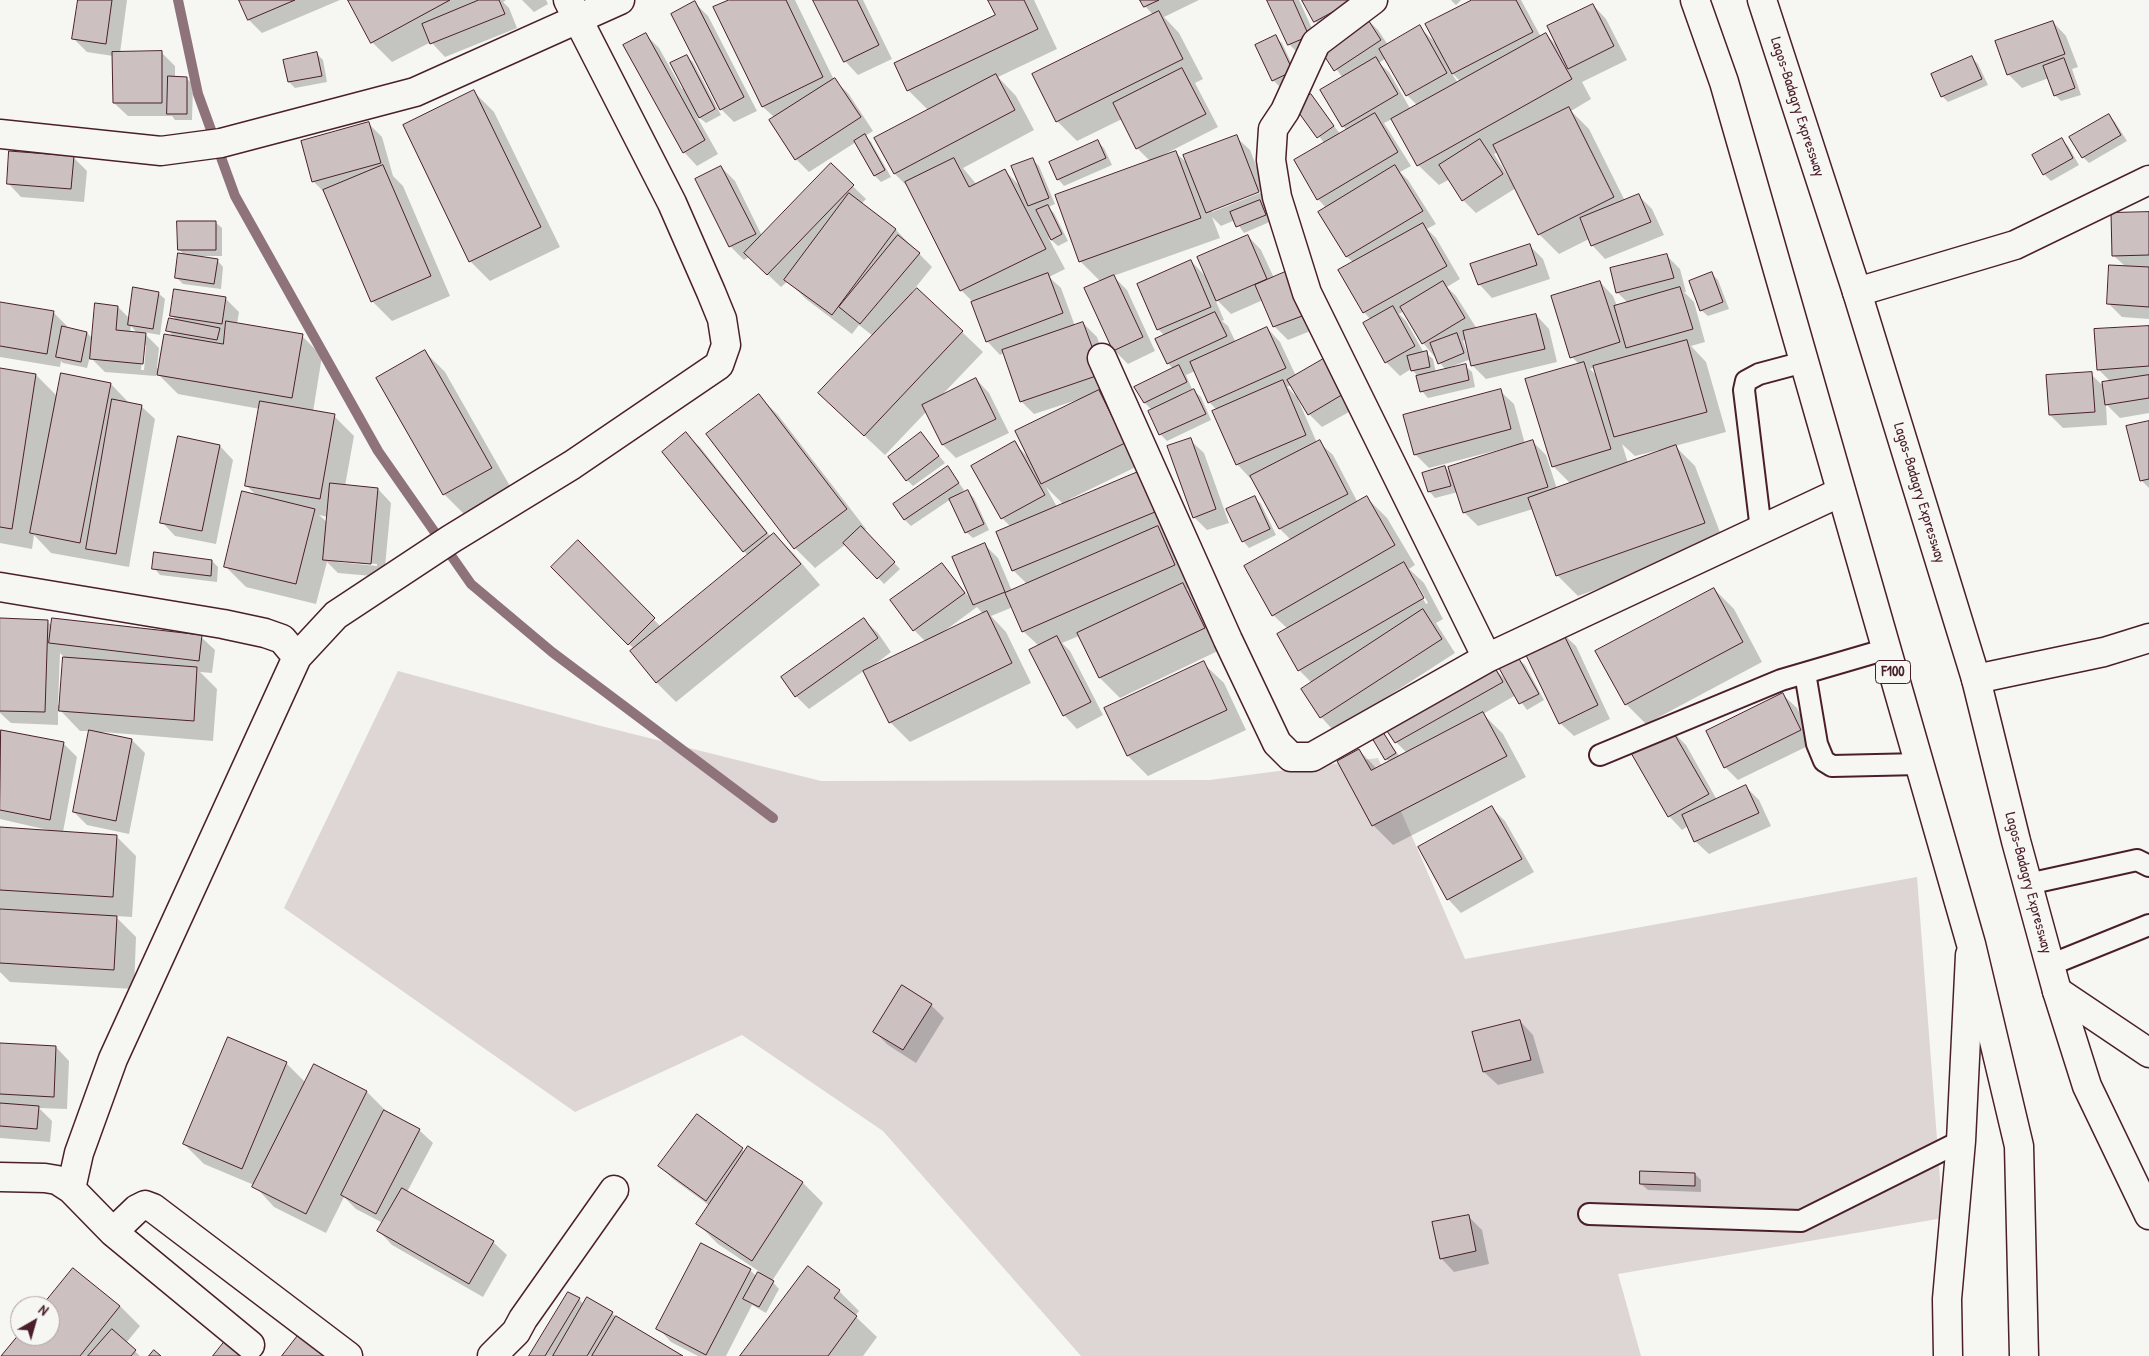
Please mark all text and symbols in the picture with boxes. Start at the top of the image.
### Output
street label: Lagos-Badagry Expressway [1766,35,1828,179]
street label: Lagos-Badagry Expressway [1889,421,1949,565]
road number: F100 [1876,660,1910,684]
street label: Lagos-Badagry Expressway [2000,810,2056,956]
north arrow [10,1296,60,1346]
text: N [35,1300,53,1319]

